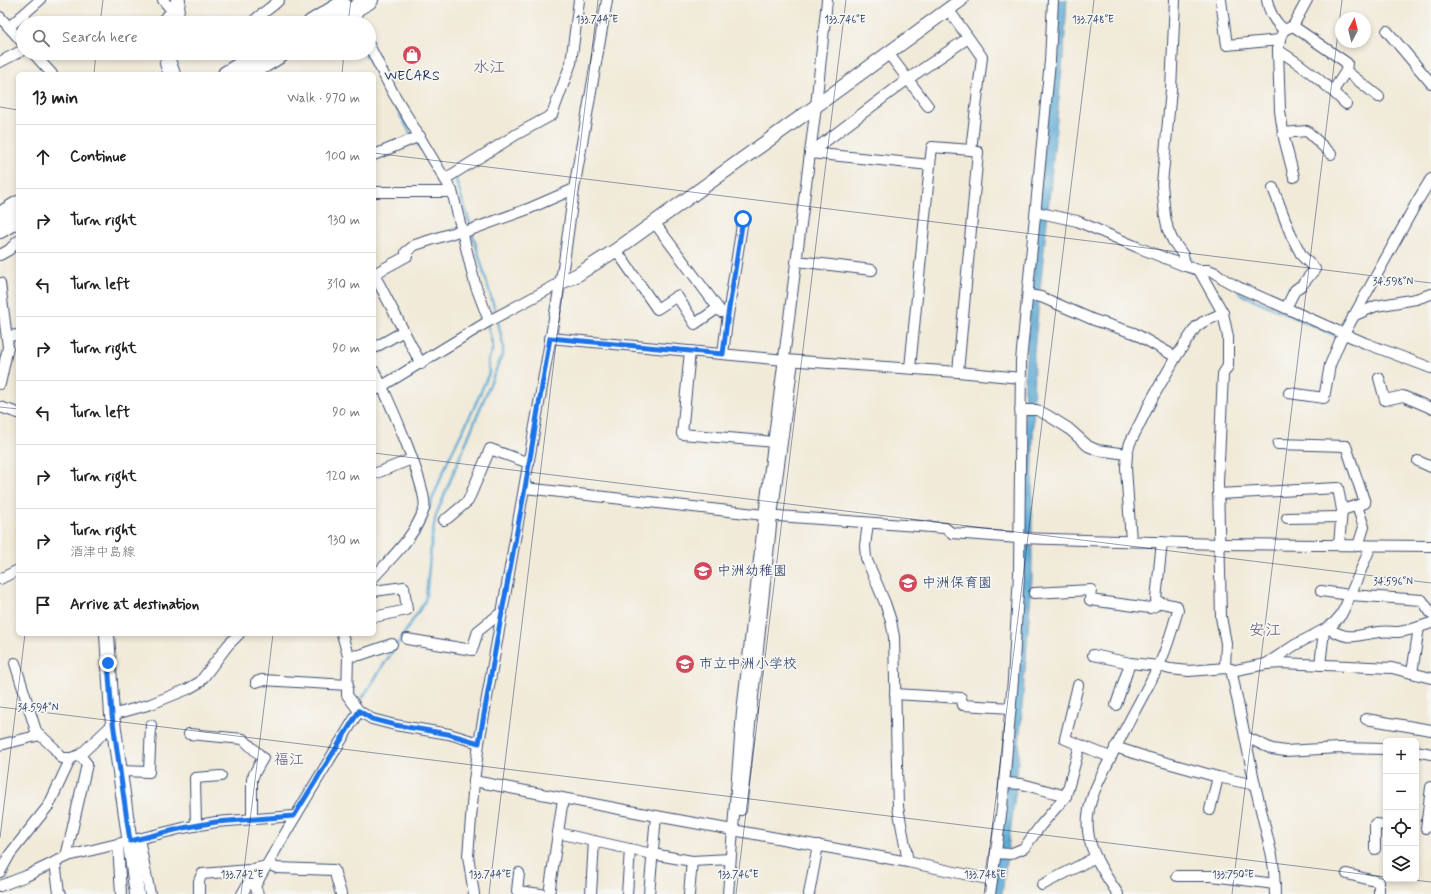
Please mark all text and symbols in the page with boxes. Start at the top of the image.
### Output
north arrow [1335,12,1371,48]
text: 133.744°E [576,13,618,27]
text: 133.746°E [824,13,866,27]
text: 133.748°E [1072,13,1114,27]
search box [16,16,376,60]
icon: search [30,27,52,49]
text: Search here [62,28,138,48]
shop icon: WECARS [401,44,423,66]
district label: 水江 [473,57,505,78]
place label: WECARS [384,67,440,85]
text: 13 min [32,87,78,109]
text: Walk · 970 m [287,90,360,107]
icon: ahead [32,146,54,168]
text: Continue [70,147,126,167]
text: 100 m [325,148,360,165]
icon: right [32,210,54,232]
route start [734,210,752,228]
text: Turn right [70,211,137,231]
text: 130 m [327,212,360,229]
icon: left [32,274,54,296]
text: Turn left [70,275,130,295]
text: 34.598°N [1373,275,1414,289]
text: 310 m [327,276,360,293]
icon: right [32,338,54,360]
text: Turn right [70,339,137,359]
text: 90 m [332,340,360,357]
icon: left [32,402,54,424]
text: Turn left [70,403,130,423]
text: 90 m [332,404,360,421]
icon: right [32,466,54,488]
text: Turn right [70,467,137,487]
text: 120 m [326,468,360,485]
text: Turn right [70,521,137,541]
icon: right [32,530,54,552]
text: 130 m [327,532,360,549]
text: 酒津中島線 [70,544,135,561]
school or university icon: 中洲幼稚園 [692,560,714,582]
place label: 中洲幼稚園 [717,562,787,580]
school or university icon: 中洲保育園 [897,572,919,594]
place label: 中洲保育園 [922,574,992,592]
text: 34.596°N [1373,575,1413,589]
icon: arrive [32,594,54,616]
text: Arrive at destination [70,595,199,615]
district label: 安江 [1249,620,1281,641]
school or university icon: 市立中洲小学校 [674,653,696,675]
route end [99,654,117,672]
place label: 市立中洲小学校 [699,655,797,673]
text: 34.594°N [18,701,59,715]
map controls [1383,738,1419,882]
button: + [1383,738,1419,774]
district label: 福江 [274,750,304,770]
button: − [1383,774,1419,810]
button: locate [1383,810,1419,846]
button: layers [1383,846,1419,882]
text: 133.742°E [221,868,263,882]
text: 133.744°E [469,868,511,882]
text: 133.746°E [717,868,759,882]
text: 133.748°E [964,868,1006,882]
text: 133.750°E [1212,868,1254,882]

